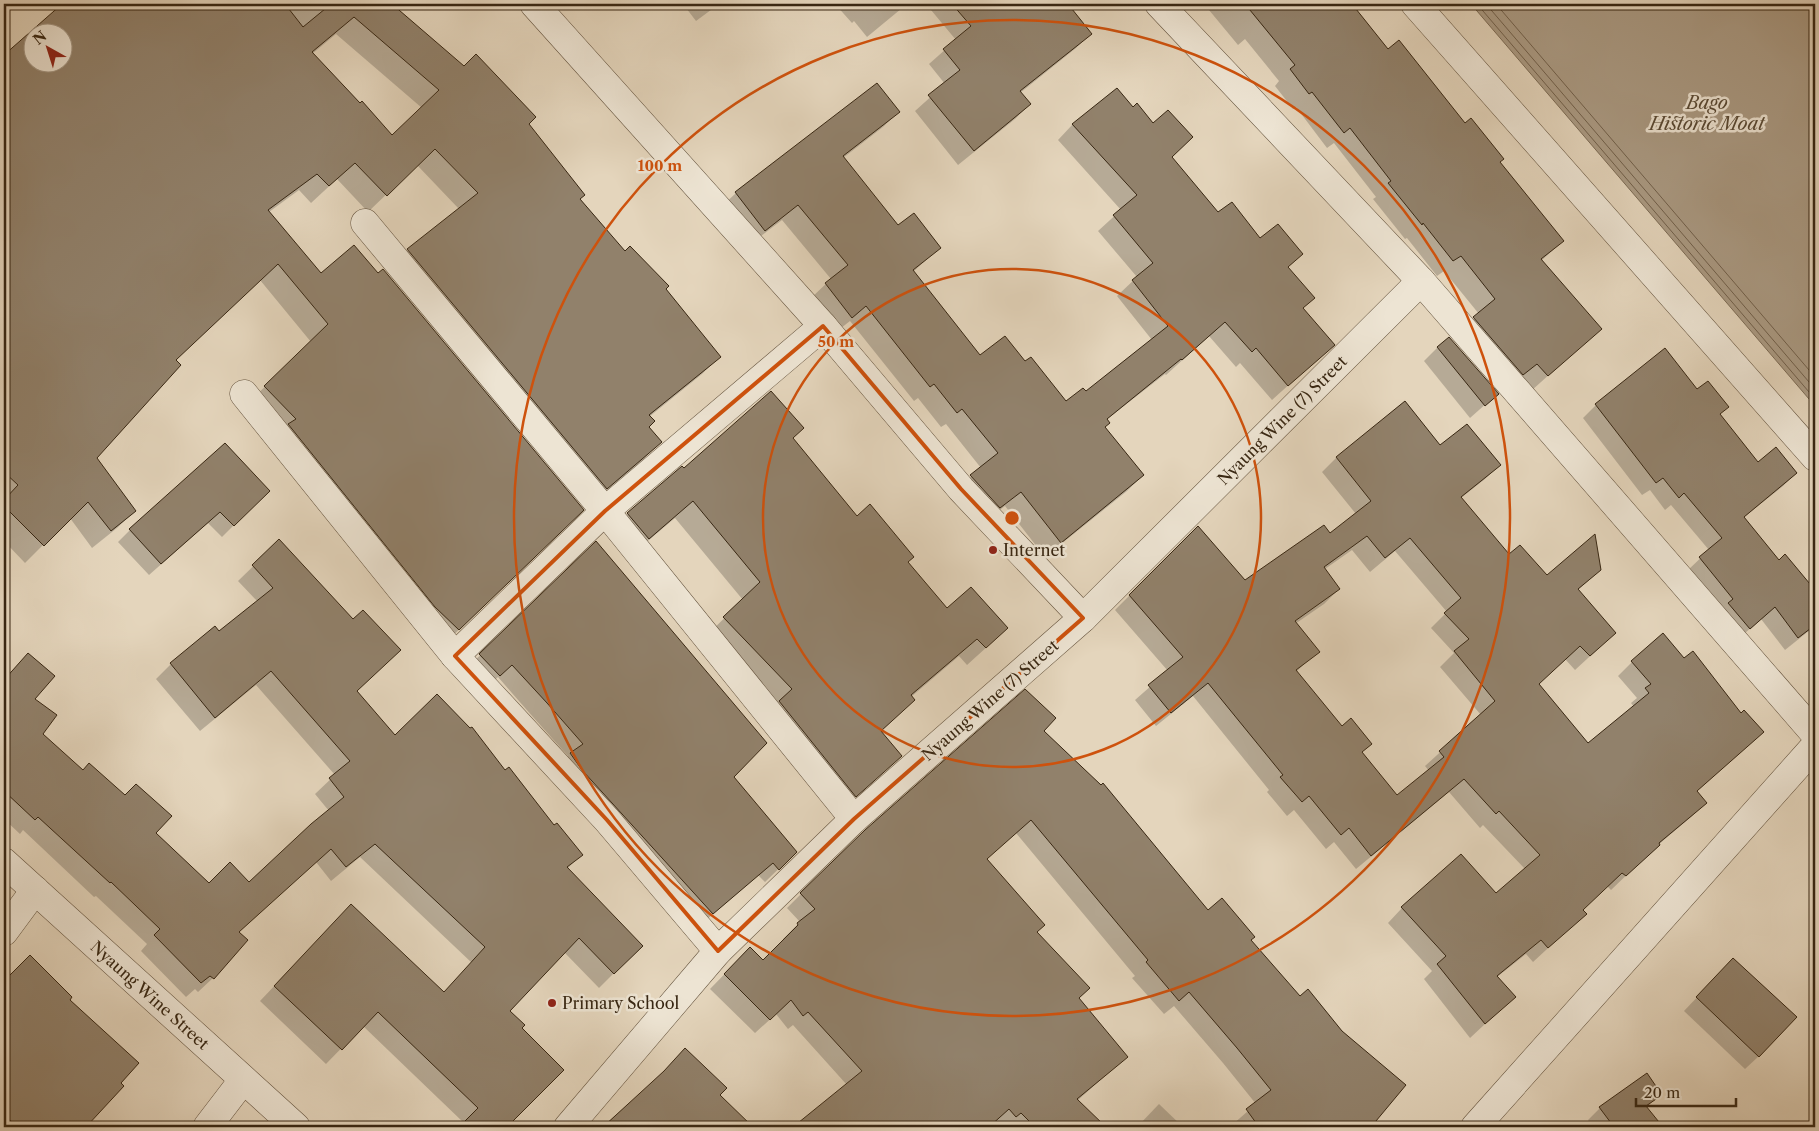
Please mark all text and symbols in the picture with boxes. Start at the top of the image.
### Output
north arrow [22,22,72,72]
text: N [29,27,50,49]
water label: Bago Historic Moat [1647,92,1766,135]
text: 100 m [638,156,682,175]
text: 50 m [818,332,854,351]
street label: Nyaung Wine (7) Street [1213,351,1351,489]
centre of rings [1003,509,1021,527]
place label: Internet [1003,540,1065,560]
marker: Internet [987,544,999,556]
street label: Nyaung Wine (7) Street [918,635,1063,765]
street label: Nyaung Wine Street [87,936,214,1054]
place label: Primary School [562,993,680,1013]
marker: Primary School [546,997,558,1009]
scale bar [1636,1076,1736,1108]
text: 20 m [1644,1083,1680,1102]

